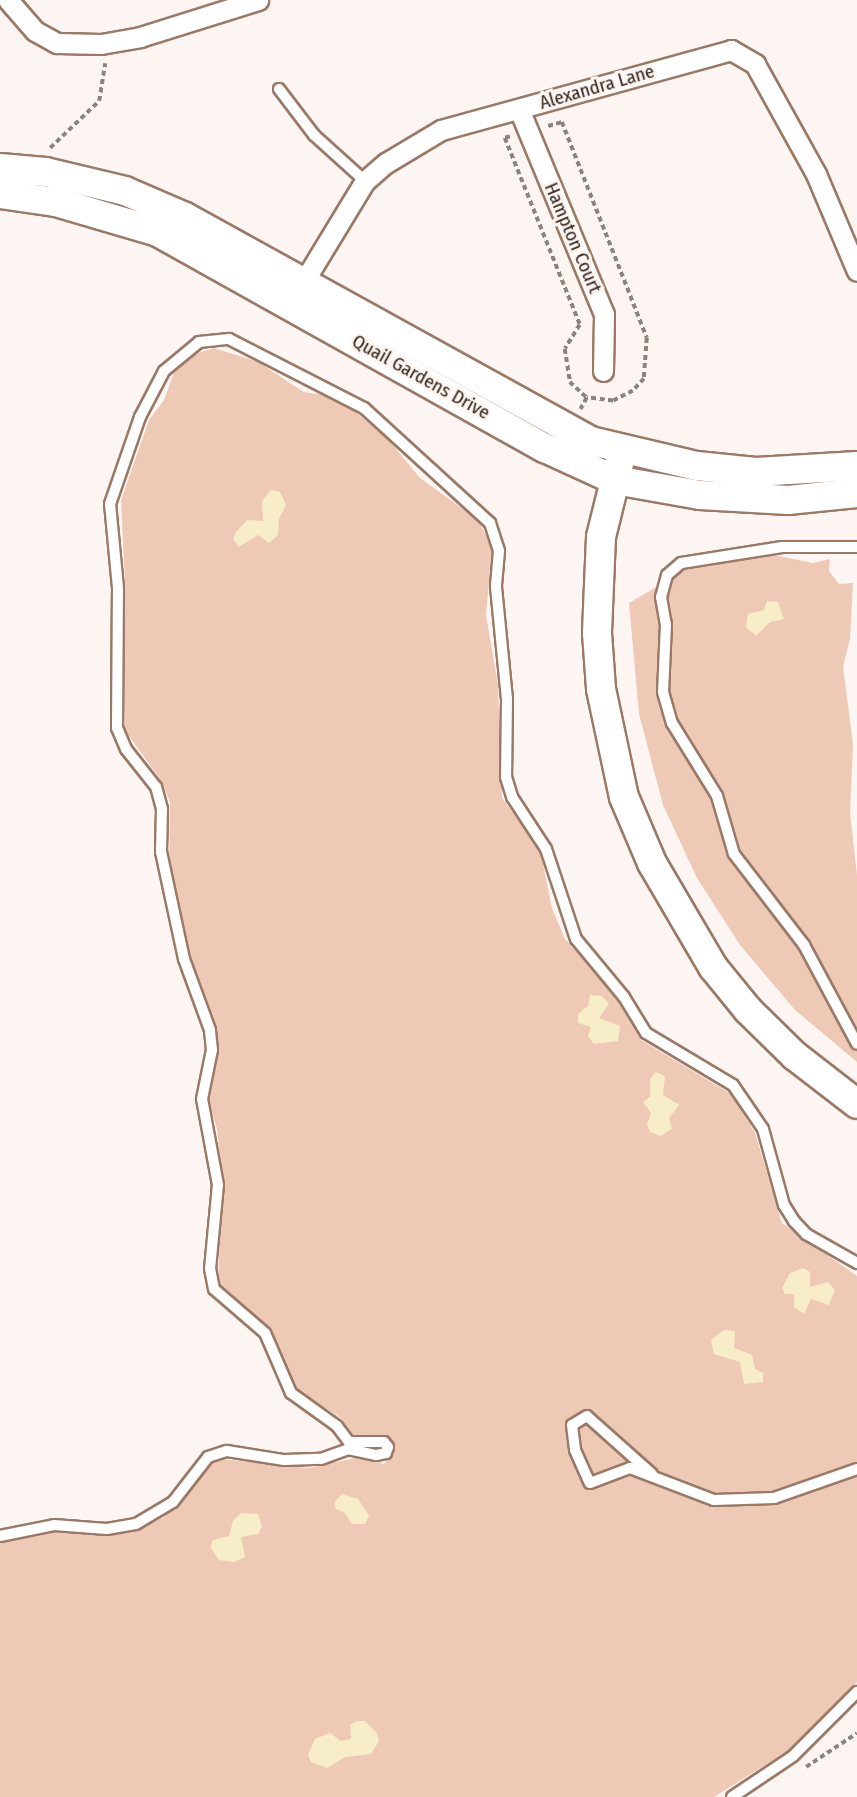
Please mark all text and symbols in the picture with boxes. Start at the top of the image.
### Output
street label: Alexandra Lane [537,60,657,114]
street label: Hampton Court [539,179,607,297]
street label: Quail Gardens Drive [348,330,494,424]

